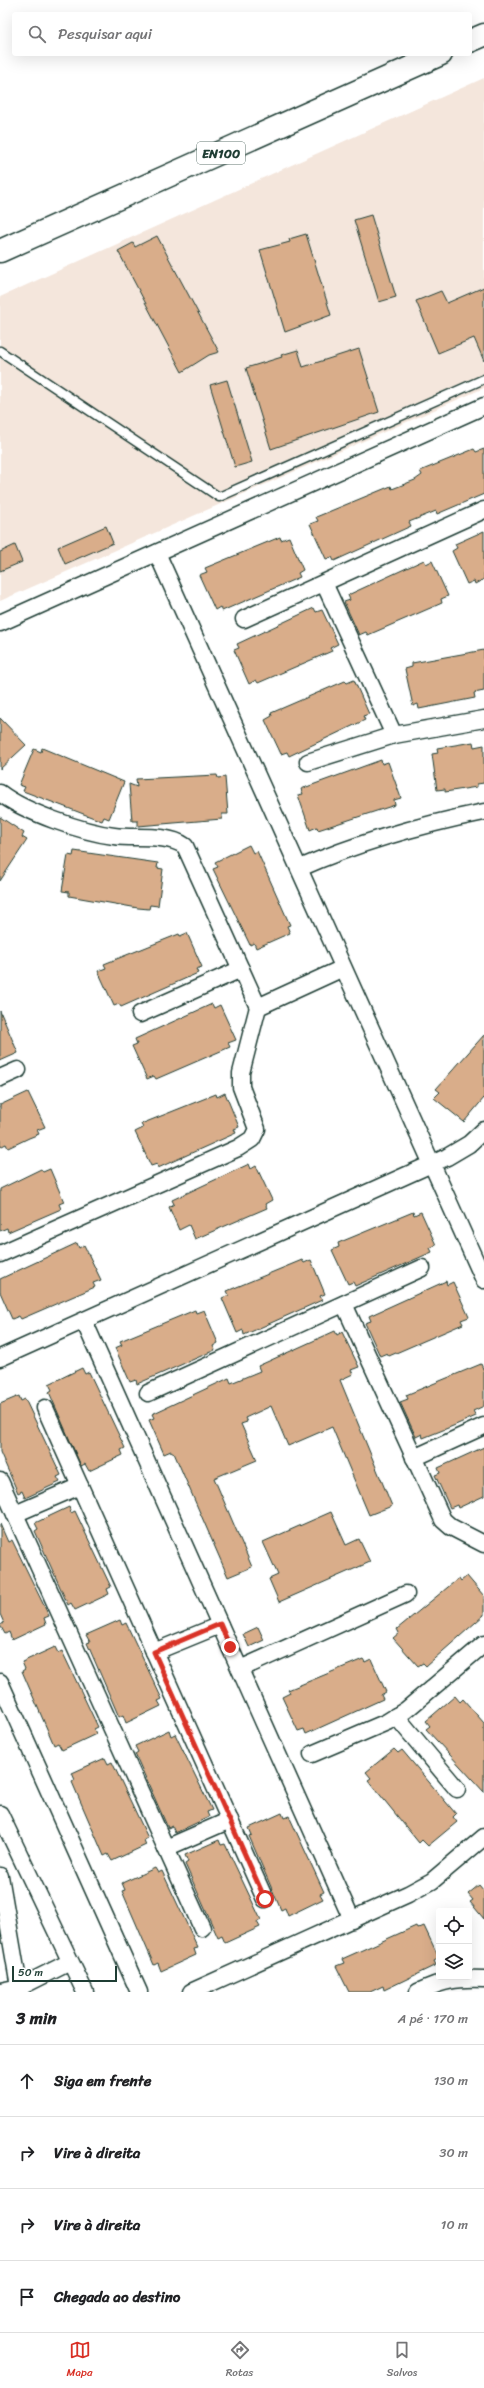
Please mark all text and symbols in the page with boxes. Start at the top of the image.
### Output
search box [12,12,472,56]
text: Pesquisar aqui [58,21,152,47]
icon: search [26,23,48,45]
road number: EN100 [197,142,245,164]
route end [221,1638,239,1656]
route start [256,1890,274,1908]
map controls [436,1908,472,1980]
button: locate [436,1908,472,1944]
button: layers [436,1944,472,1980]
text: 50 m [18,1963,43,1982]
scale bar [12,1964,117,1983]
text: 3 min [16,2003,57,2033]
text: A pé · 170 m [398,2007,468,2030]
text: Siga em frente [54,2068,151,2094]
text: 130 m [434,2069,468,2092]
icon: ahead [16,2070,38,2092]
text: Vire à direita [54,2140,140,2166]
text: 30 m [439,2141,468,2164]
icon: right [16,2142,38,2164]
text: Vire à direita [54,2212,140,2238]
text: 10 m [441,2213,468,2236]
icon: right [16,2214,38,2236]
text: Chegada ao destino [54,2284,180,2310]
icon: arrive [16,2286,38,2308]
tab: Mapa [67,2339,92,2382]
tab: Rotas [226,2339,253,2382]
tab: Salvos [387,2339,417,2382]

